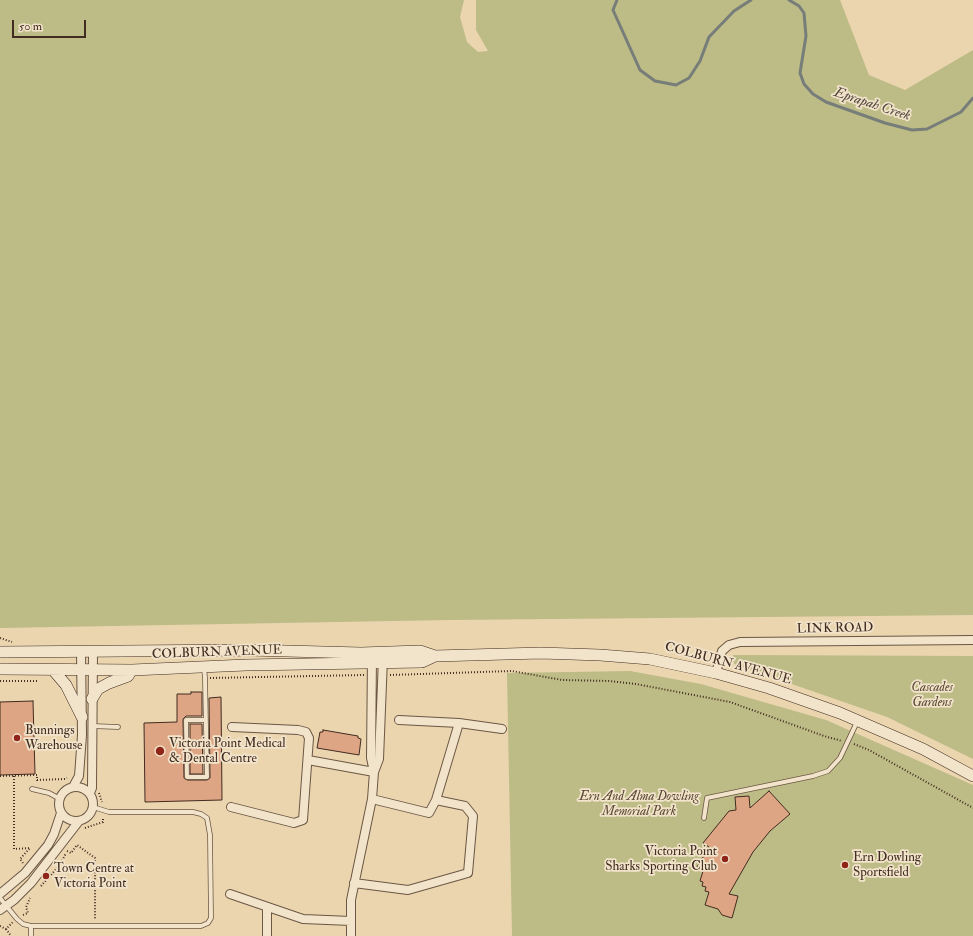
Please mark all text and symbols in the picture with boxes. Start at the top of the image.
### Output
scale bar [14,12,88,38]
text: 50 m [19,19,42,34]
water label: Eprapah Creek [832,85,912,125]
street label: LINK ROAD [797,621,873,637]
street label: COLBURN AVENUE [663,640,793,688]
street label: COLBURN AVENUE [152,643,282,663]
park label: Cascades Gardens [911,680,953,711]
place label: Bunnings Warehouse [25,723,82,754]
marker: Bunnings Warehouse [12,733,22,743]
place label: Victoria Point Medical & Dental Centre [169,736,286,767]
marker: Victoria Point Medical & Dental Centre [154,745,166,757]
park label: Ern And Alma Dowling Memorial Park [579,789,699,820]
place label: Victoria Point Sharks Sporting Club [605,844,717,875]
place label: Ern Dowling Sportsfield [853,850,921,881]
marker: Victoria Point Sharks Sporting Club [720,854,730,864]
marker: Ern Dowling Sportsfield [840,860,850,870]
place label: Town Centre at Victoria Point [54,861,134,892]
marker: Town Centre at Victoria Point [41,871,51,881]

